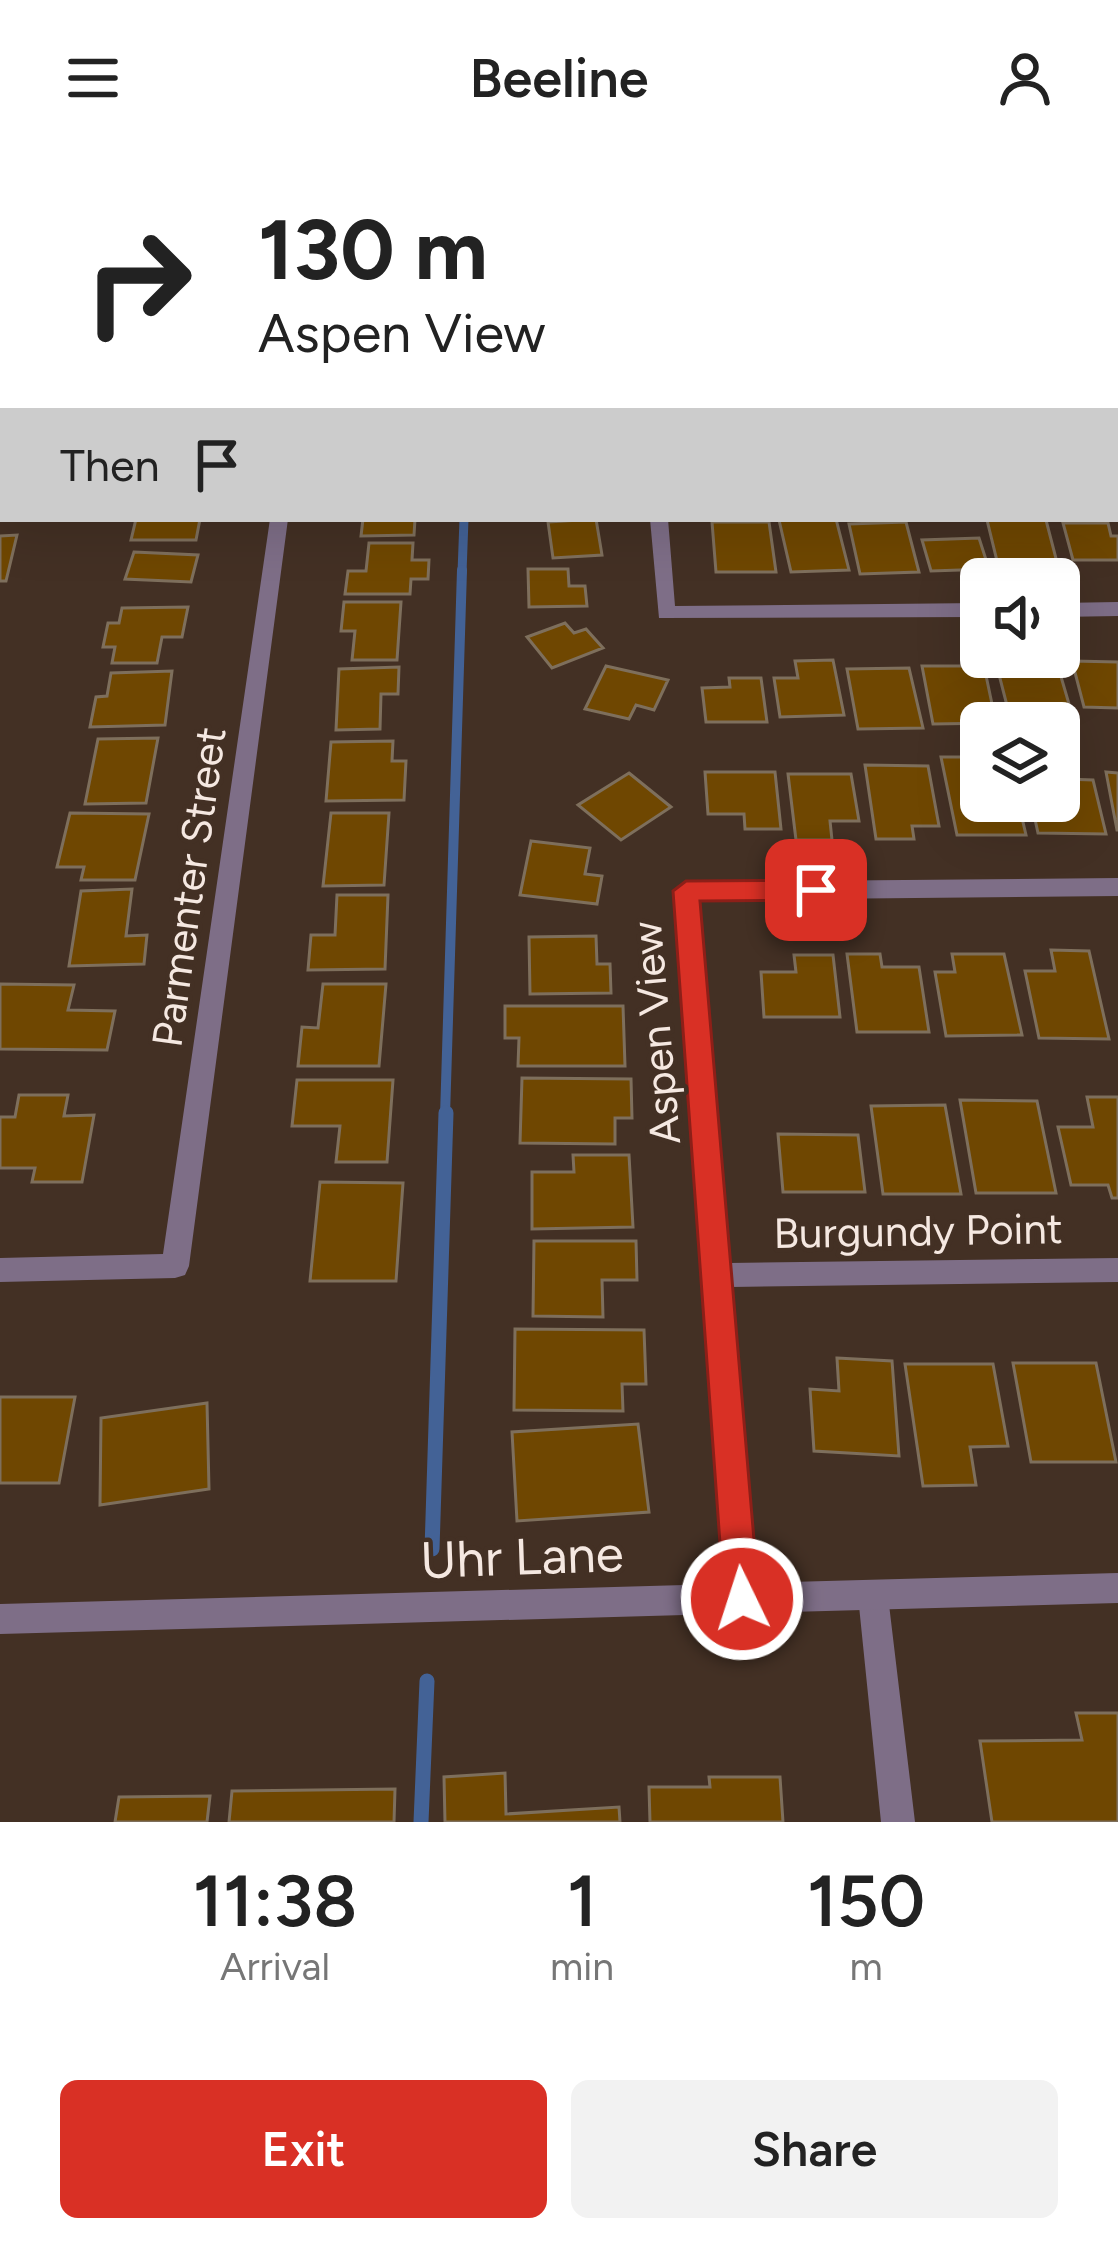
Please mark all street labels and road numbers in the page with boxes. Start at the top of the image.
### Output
street label: Parmenter Street [141,724,237,1050]
street label: Aspen View [621,919,691,1147]
street label: Burgundy Point [773,1203,1063,1259]
street label: Uhr Lane [419,1523,625,1591]

